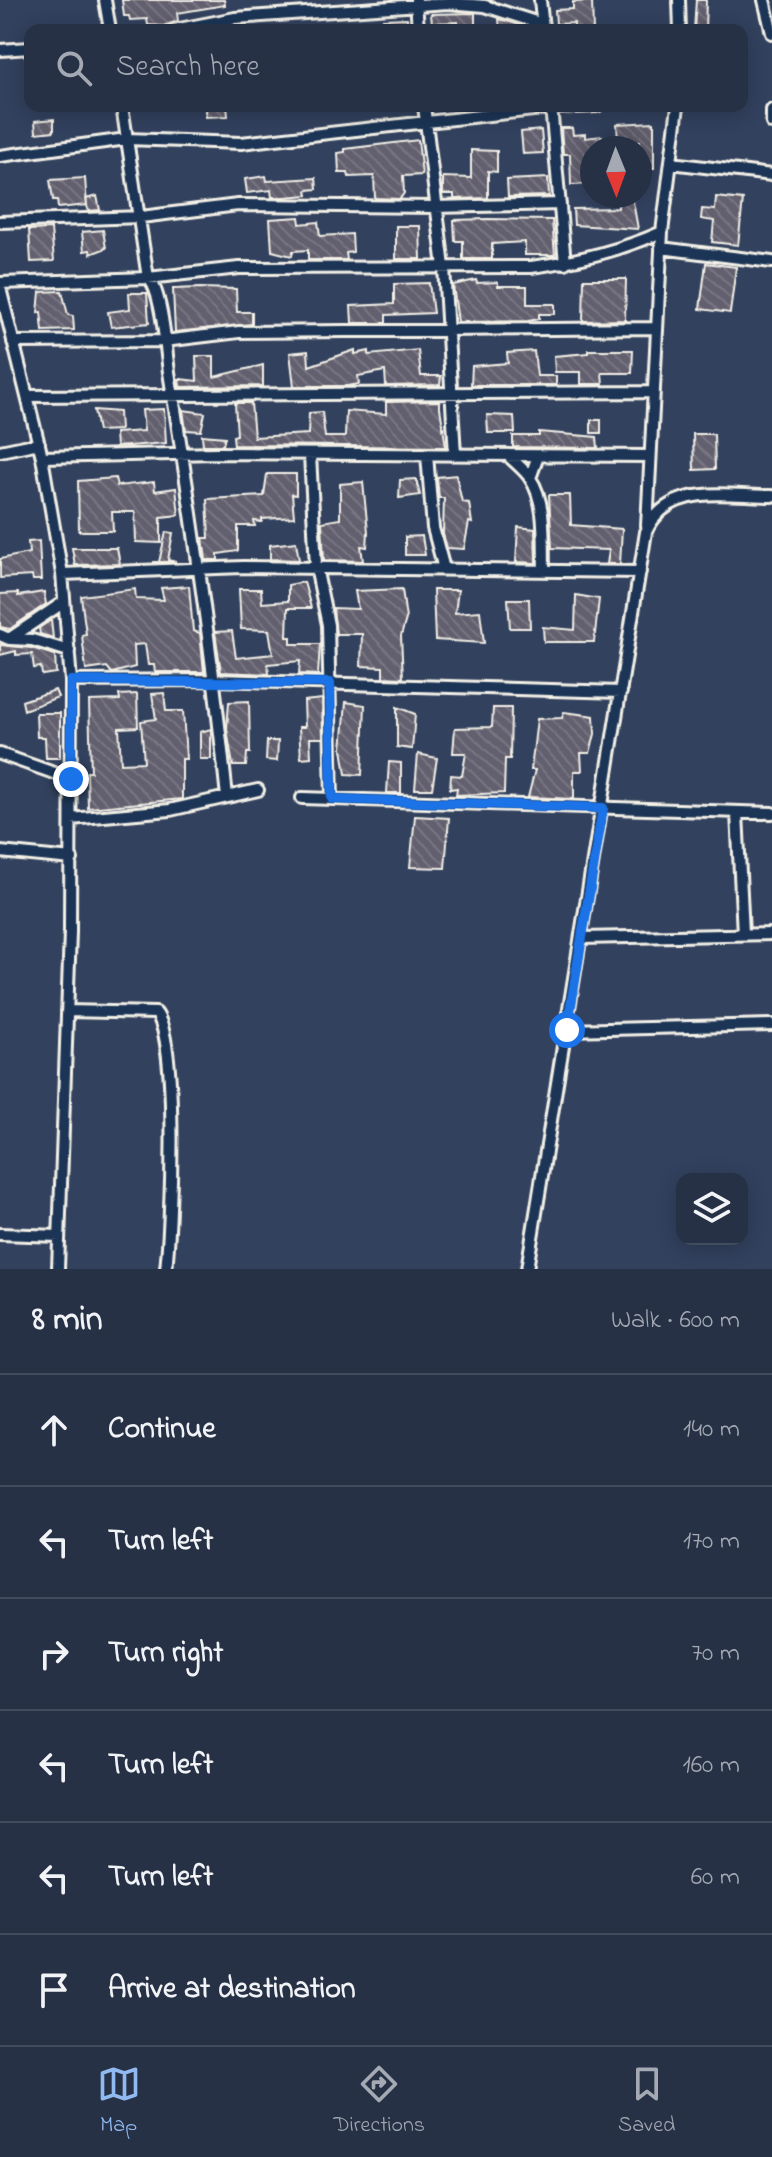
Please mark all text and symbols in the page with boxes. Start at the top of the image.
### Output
search box [24,24,748,112]
icon: search [52,46,96,90]
text: Search here [116,46,260,90]
north arrow [580,136,652,208]
route end [53,761,89,797]
route start [549,1012,585,1048]
map controls [676,1173,748,1245]
button: layers [676,1173,748,1245]
text: 8 min [32,1296,103,1346]
text: Walk · 600 m [611,1302,740,1340]
icon: ahead [32,1408,76,1452]
text: Continue [108,1408,216,1452]
text: 140 m [683,1411,740,1449]
icon: left [32,1520,76,1564]
text: Turn left [108,1520,213,1564]
text: 170 m [683,1523,740,1561]
icon: right [32,1632,76,1676]
text: Turn right [108,1632,223,1676]
text: 70 m [691,1635,740,1673]
icon: left [32,1744,76,1788]
text: Turn left [108,1744,213,1788]
text: 160 m [682,1747,740,1785]
icon: left [32,1856,76,1900]
text: Turn left [108,1856,213,1900]
text: 60 m [691,1859,740,1897]
icon: arrive [32,1968,76,2012]
text: Arrive at destination [108,1968,356,2012]
tab: Map [97,2062,141,2142]
tab: Directions [334,2062,425,2142]
tab: Saved [618,2062,675,2142]

